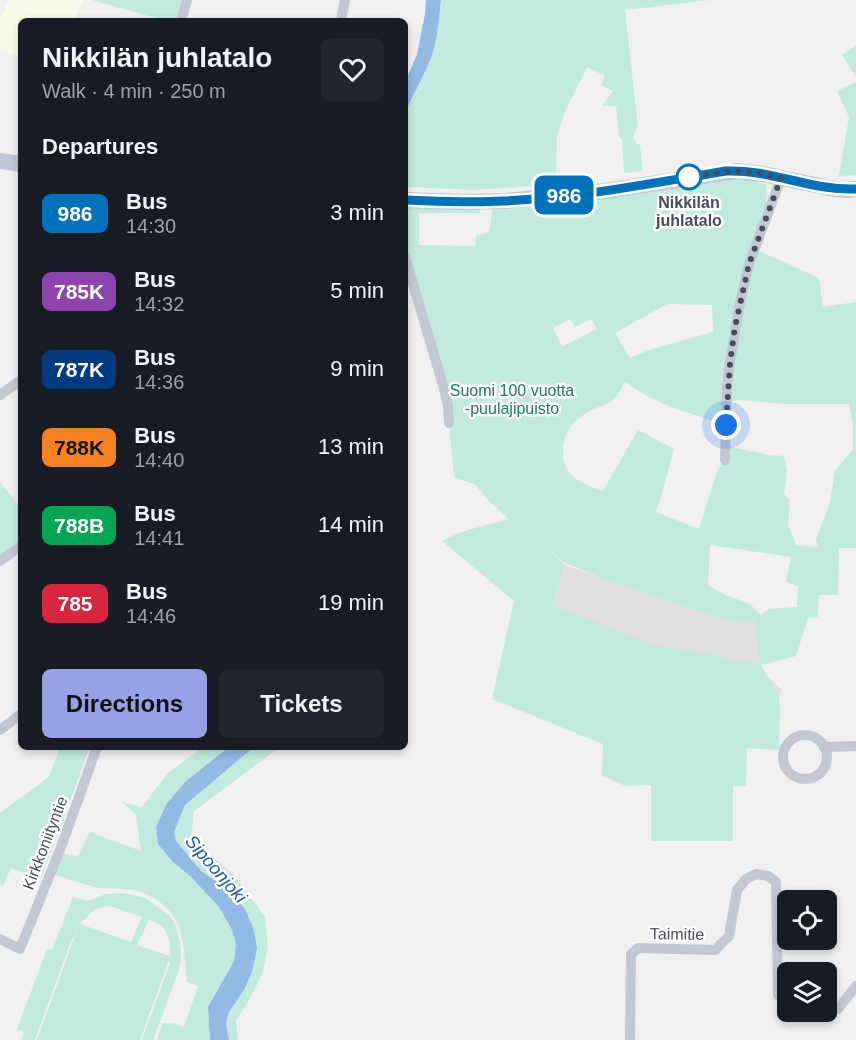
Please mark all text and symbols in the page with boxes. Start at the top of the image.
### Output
button: heart [321,38,384,101]
text: Nikkilän juhlatalo [42,42,272,73]
text: Walk · 4 min · 250 m [42,80,226,102]
text: Departures [42,134,158,159]
marker: Nikkilän juhlatalo [676,164,702,190]
line badge: 986 [530,176,598,214]
text: 986 [546,184,582,207]
text: Bus [126,189,168,214]
place label: Nikkilän juhlatalo [655,194,722,229]
text: 3 min [330,200,384,225]
text: 986 [57,202,93,225]
text: 14:30 [126,215,176,237]
text: Bus [134,267,176,292]
text: 5 min [330,278,384,303]
text: 785K [54,280,104,303]
text: 14:32 [134,293,184,315]
text: Bus [134,345,176,370]
text: 9 min [330,356,384,381]
text: 787K [54,358,104,381]
text: 14:36 [134,371,184,393]
park label: Suomi 100 vuotta -puulajipuisto [450,382,574,417]
your location [711,410,741,440]
text: Bus [134,423,176,448]
text: 13 min [318,434,384,459]
text: 788K [54,436,104,459]
text: 14:40 [134,449,184,471]
text: Bus [134,501,176,526]
text: 14 min [318,512,384,537]
text: 788B [54,514,104,537]
text: 14:41 [134,527,184,549]
text: Bus [126,579,168,604]
text: 19 min [318,590,384,615]
text: 785 [57,592,93,615]
text: 14:46 [126,605,176,627]
button: Directions [42,669,207,738]
button: Tickets [219,669,384,738]
street label: Kirkkoniityntie [19,794,71,892]
water label: Sipoonjoki [181,831,251,908]
map controls [777,890,837,1022]
button: locate [777,890,837,950]
street label: Taimitie [650,925,704,943]
button: layers [777,962,837,1022]

